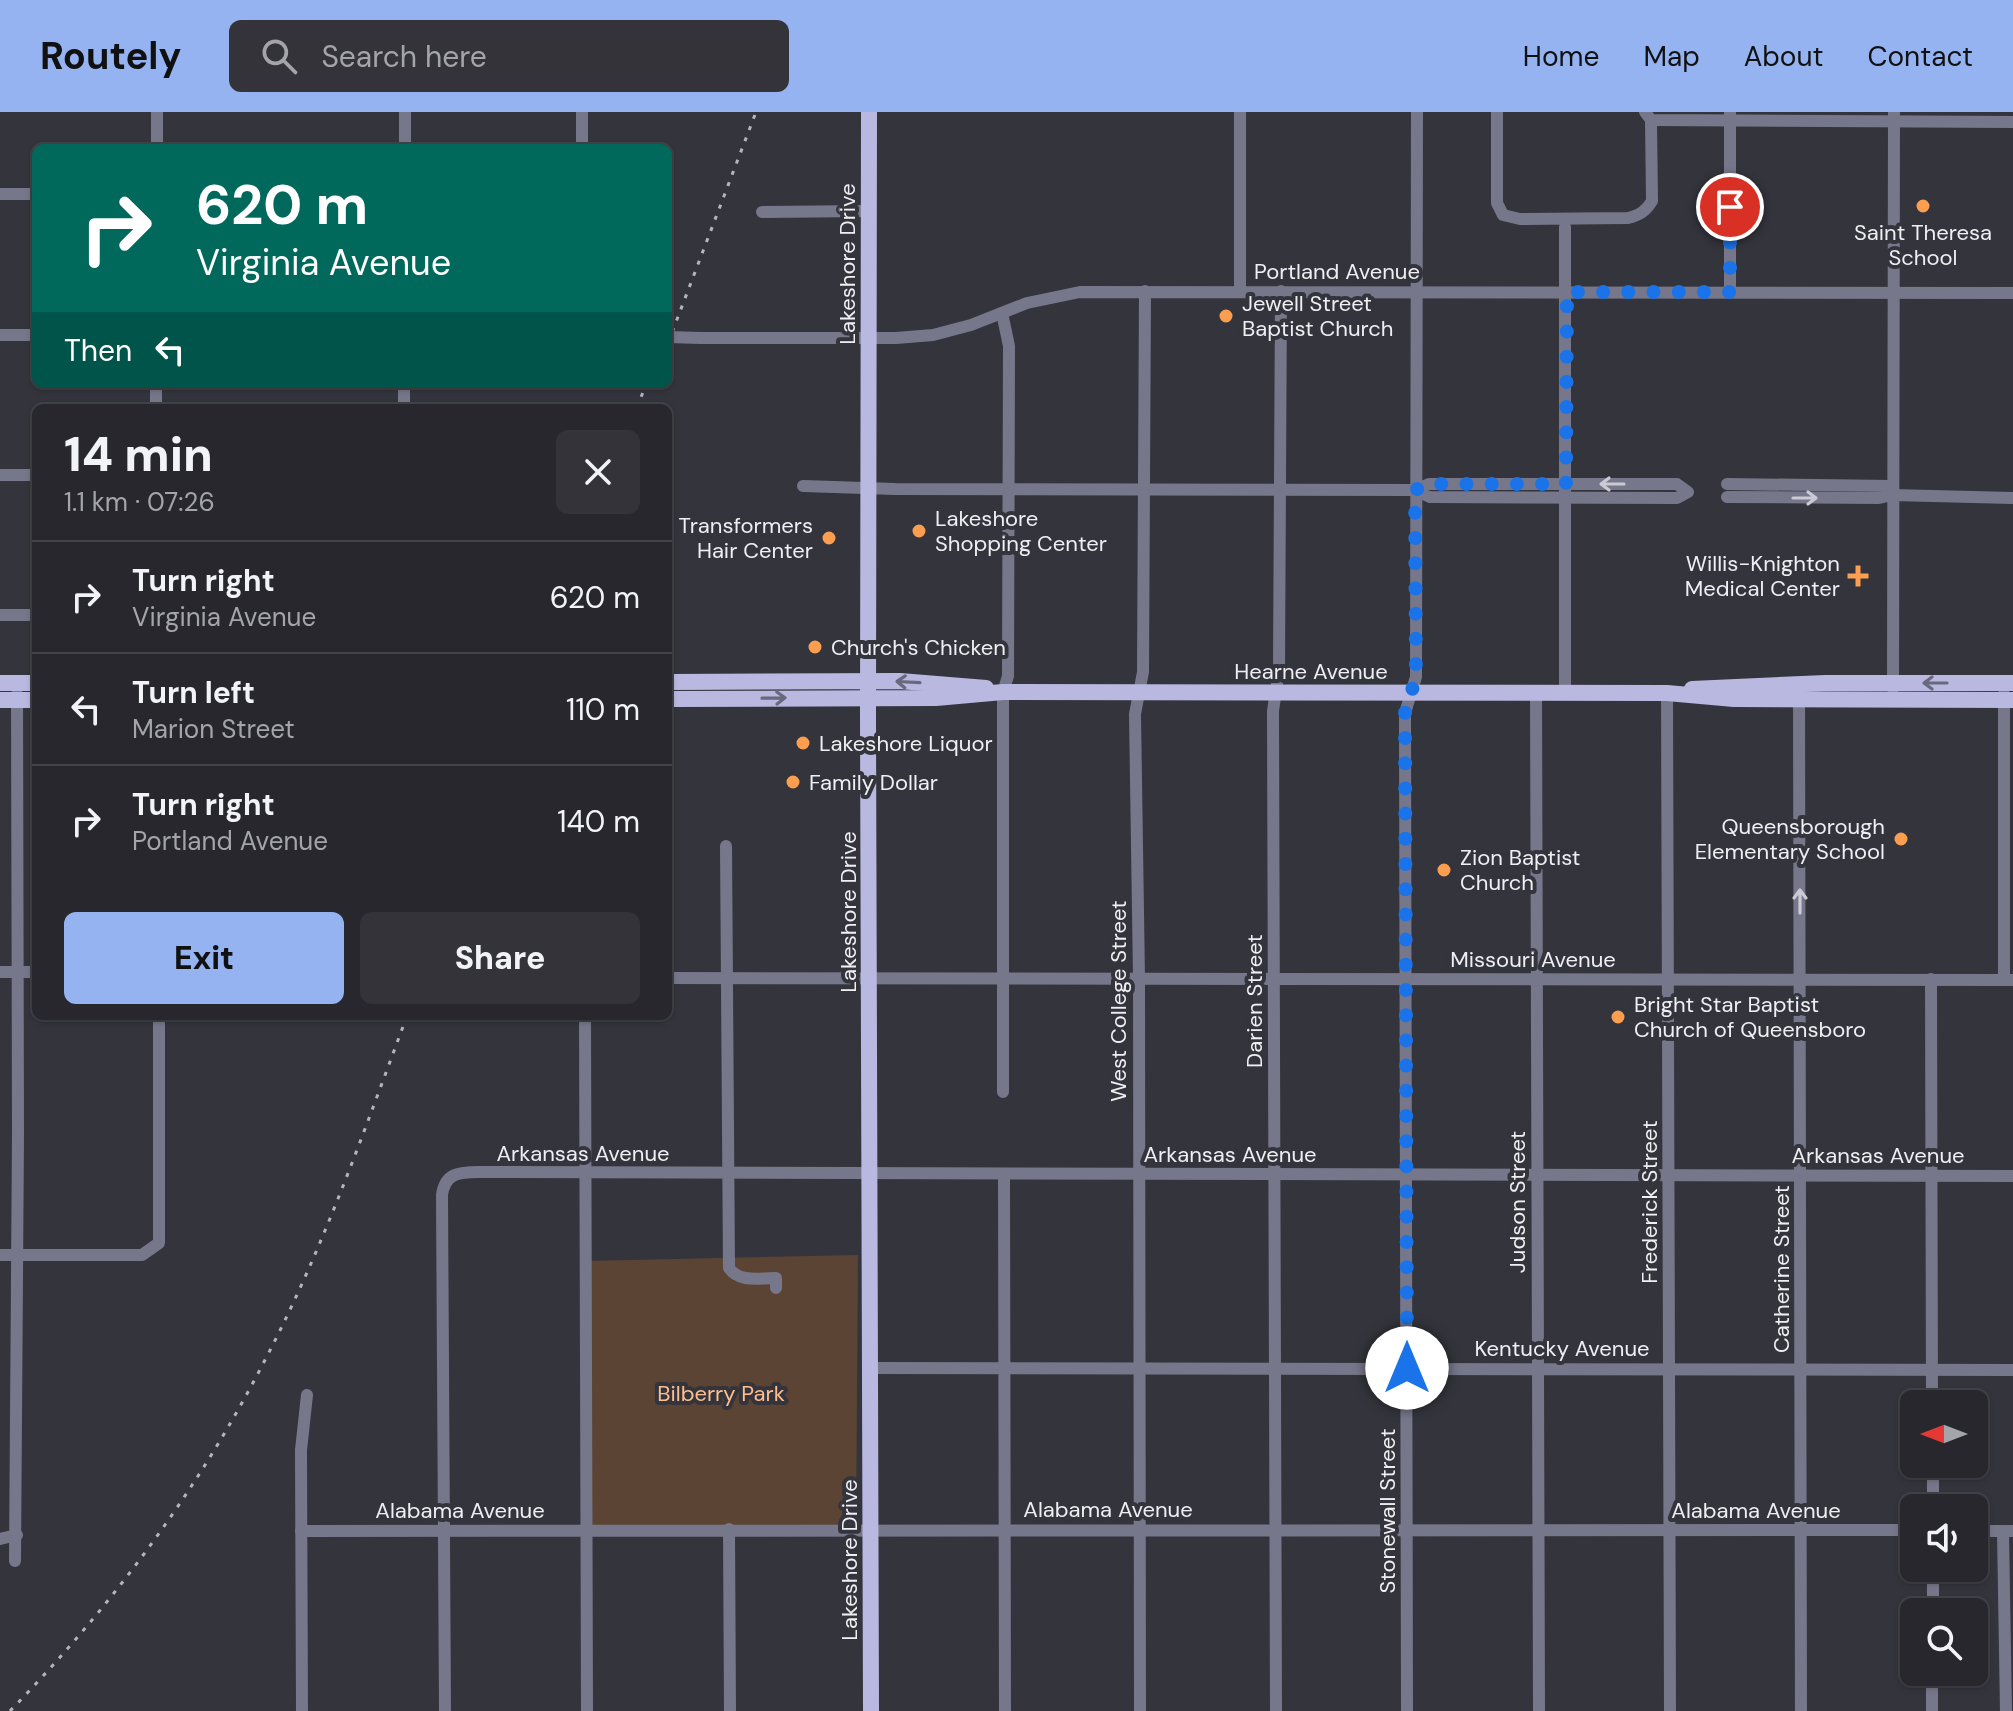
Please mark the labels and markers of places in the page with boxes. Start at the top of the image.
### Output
pin [1696,173,1764,241]
marker: Saint Theresa School [1914,197,1932,215]
place label: Saint Theresa School [1854,218,1992,272]
place label: Jewell Street Baptist Church [1242,289,1394,343]
marker: Jewell Street Baptist Church [1217,307,1235,325]
place label: Lakeshore Shopping Center [935,504,1107,558]
place label: Transformers Hair Center [679,511,813,565]
marker: Lakeshore Shopping Center [910,522,928,540]
marker: Transformers Hair Center [820,529,838,547]
place label: Willis-Knighton Medical Center [1685,549,1840,603]
marker: Willis-Knighton Medical Center [1847,565,1869,587]
place label: Church's Chicken [831,633,1006,662]
marker: Church's Chicken [806,638,824,656]
place label: Lakeshore Liquor [819,729,993,758]
marker: Lakeshore Liquor [794,734,812,752]
place label: Family Dollar [809,768,938,797]
marker: Family Dollar [784,773,802,791]
place label: Queensborough Elementary School [1695,812,1885,866]
marker: Queensborough Elementary School [1892,830,1910,848]
place label: Zion Baptist Church [1460,843,1580,897]
marker: Zion Baptist Church [1435,861,1453,879]
place label: Bright Star Baptist Church of Queensboro [1634,990,1866,1044]
marker: Bright Star Baptist Church of Queensboro [1609,1008,1627,1026]

